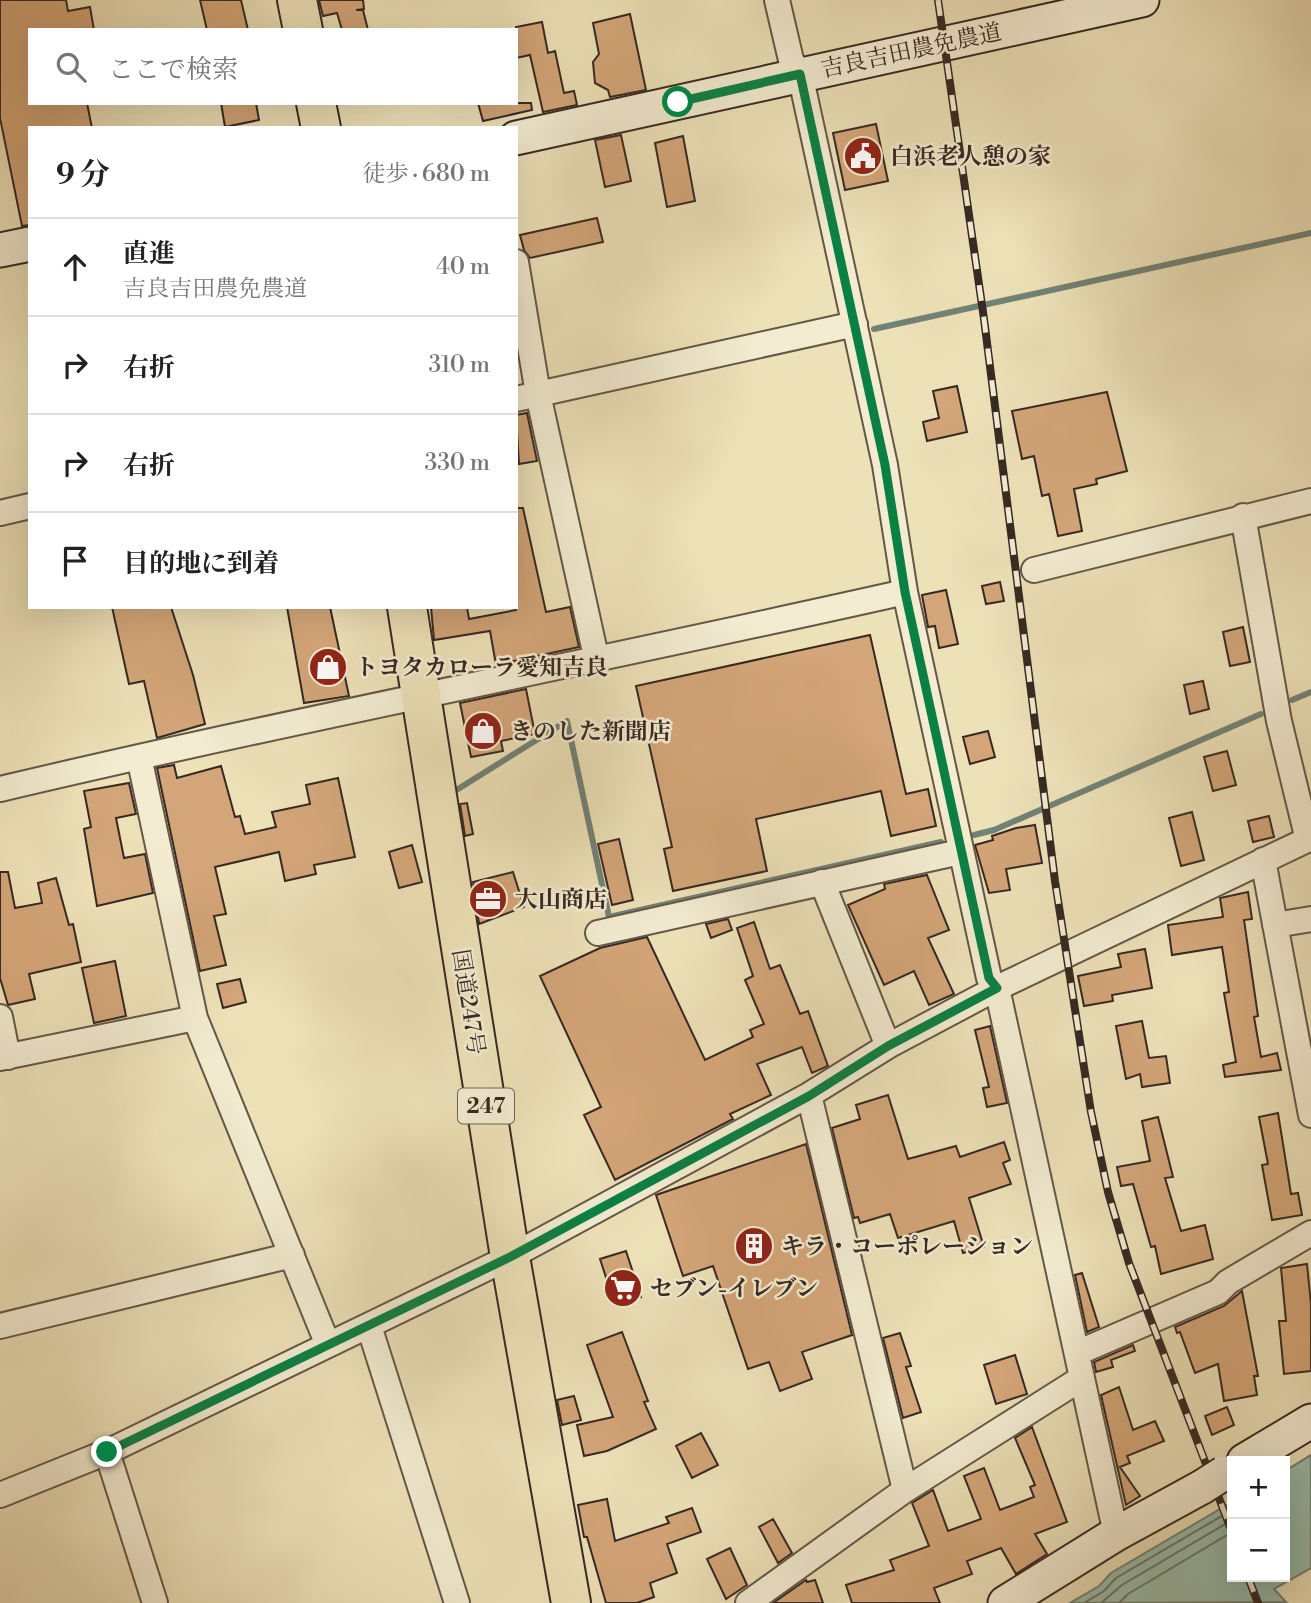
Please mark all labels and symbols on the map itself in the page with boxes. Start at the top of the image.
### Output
street label: 吉良吉田農免農道 [818,18,1004,84]
route start [662,86,693,117]
public building icon: 白浜老人憩の家 [842,135,884,177]
place label: 白浜老人憩の家 [890,143,1051,171]
shop icon: トヨタカローラ愛知吉良 [307,646,349,688]
place label: トヨタカローラ愛知吉良 [355,654,608,682]
shop icon: きのした新聞店 [462,710,504,752]
place label: きのした新聞店 [510,718,671,746]
office icon: 大山商店 [467,878,509,920]
place label: 大山商店 [515,886,607,914]
street label: 国道247号 [446,947,490,1057]
road number: 247 [458,1088,514,1124]
building icon: キラ・コーポレーション [733,1225,775,1267]
place label: キラ・コーポレーション [781,1233,1033,1261]
supermarket icon: セブン-イレブン [602,1267,644,1309]
place label: セブン-イレブン [650,1275,818,1303]
route end [91,1436,122,1467]

